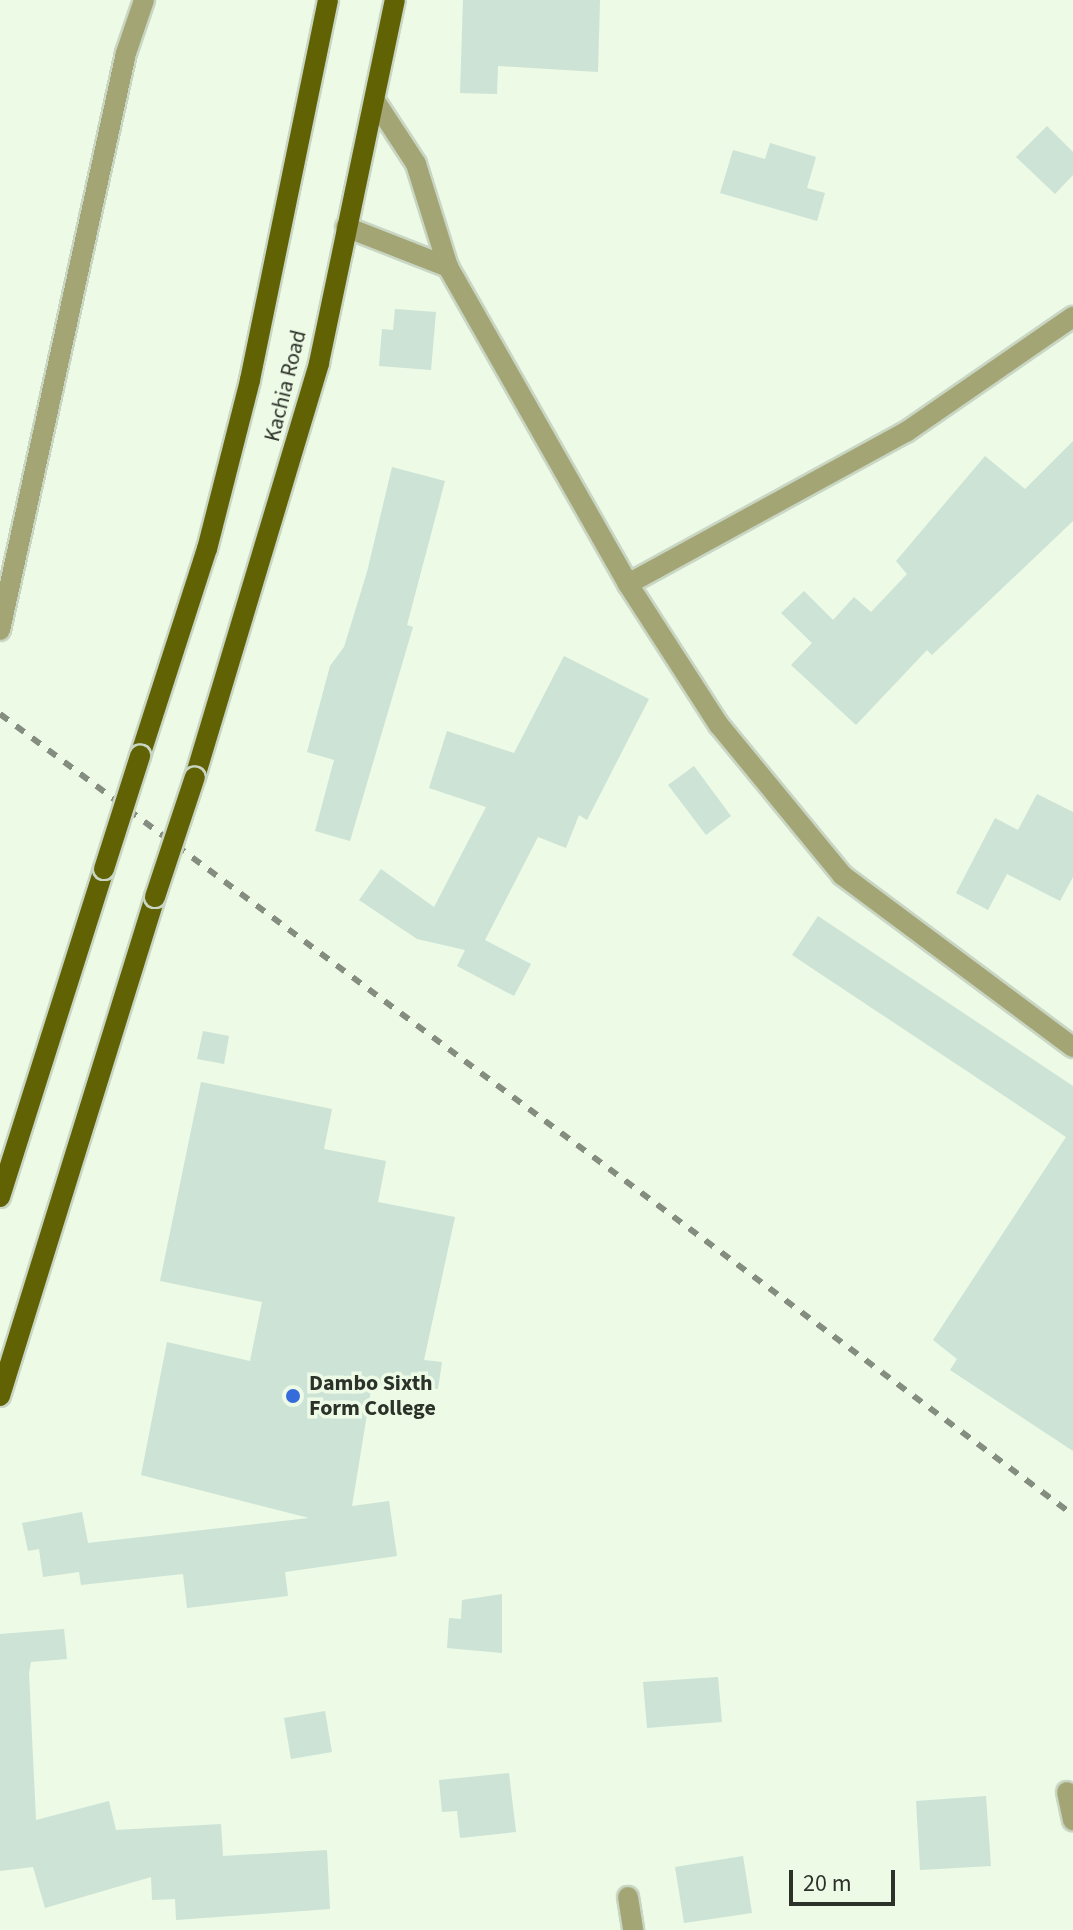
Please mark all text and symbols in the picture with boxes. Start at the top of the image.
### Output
street label: Kachia Road [259,328,313,444]
place label: Dambo Sixth Form College [309,1370,436,1422]
marker: Dambo Sixth Form College [284,1387,302,1405]
scale bar [793,1854,899,1904]
text: 20 m [803,1866,852,1901]

